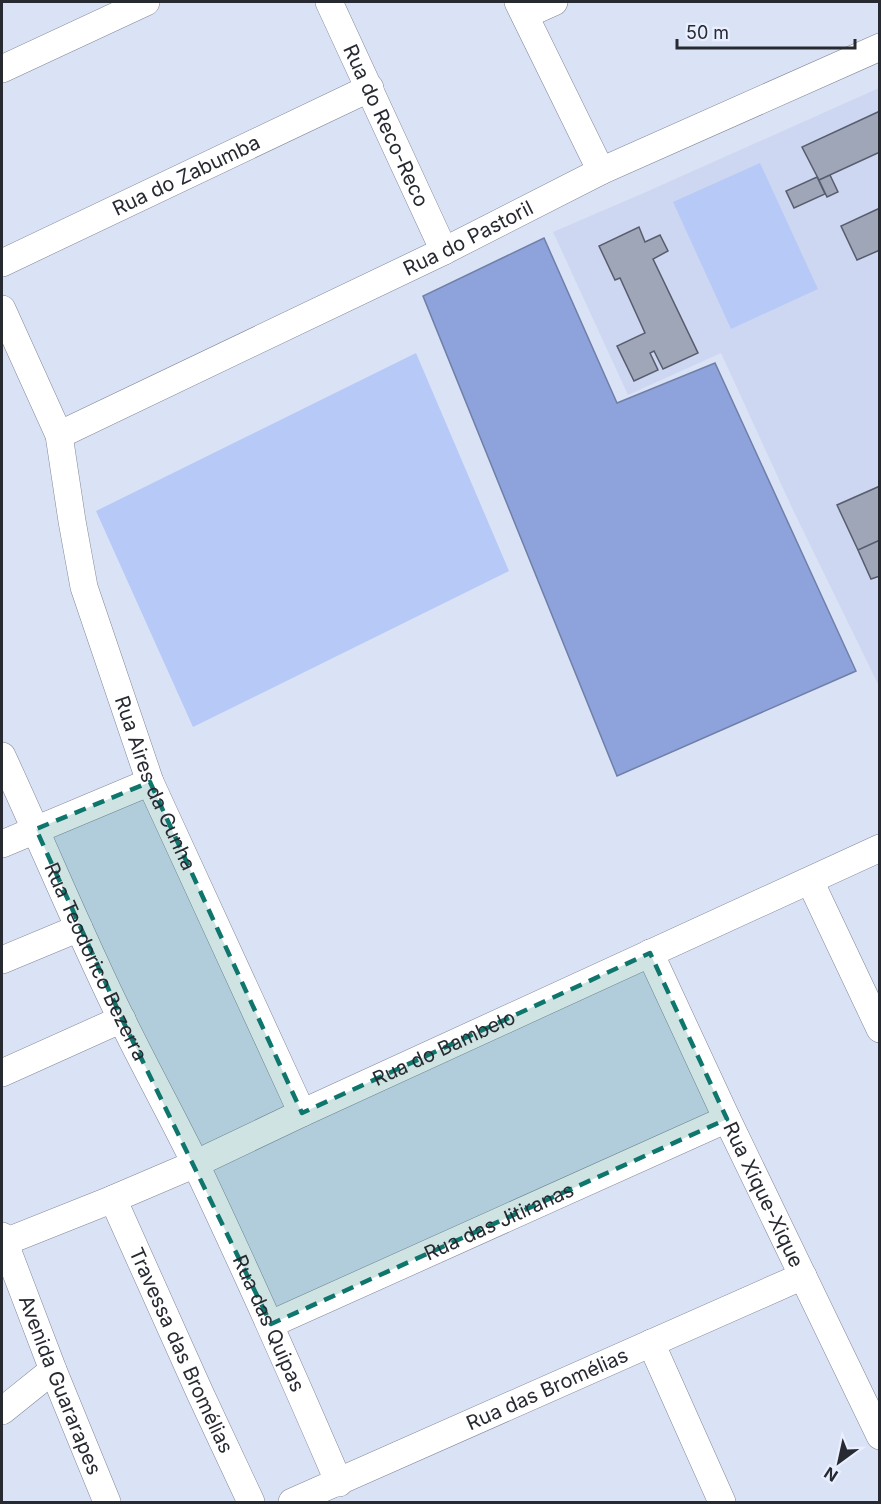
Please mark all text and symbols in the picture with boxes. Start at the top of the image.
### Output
scale bar [677,12,856,50]
text: 50 m [686,22,729,43]
street label: Rua do Reco-Reco [338,41,434,210]
street label: Rua do Zabumba [109,130,264,221]
street label: Rua do Pastoril [399,196,537,281]
street label: Rua Aires da Cunha [110,693,201,874]
street label: Rua Teodorico Bezerra [39,859,153,1065]
street label: Rua do Bambelo [369,1005,519,1091]
street label: Rua Xique-Xique [718,1118,809,1271]
street label: Rua das Jitiranas [421,1177,577,1266]
street label: Travessa das Bromélias [124,1244,238,1457]
street label: Rua das Quipas [228,1251,310,1395]
street label: Avenida Guararapes [14,1292,107,1478]
street label: Rua das Bromélias [463,1343,632,1435]
north arrow [809,1432,869,1492]
text: N [820,1463,841,1486]

